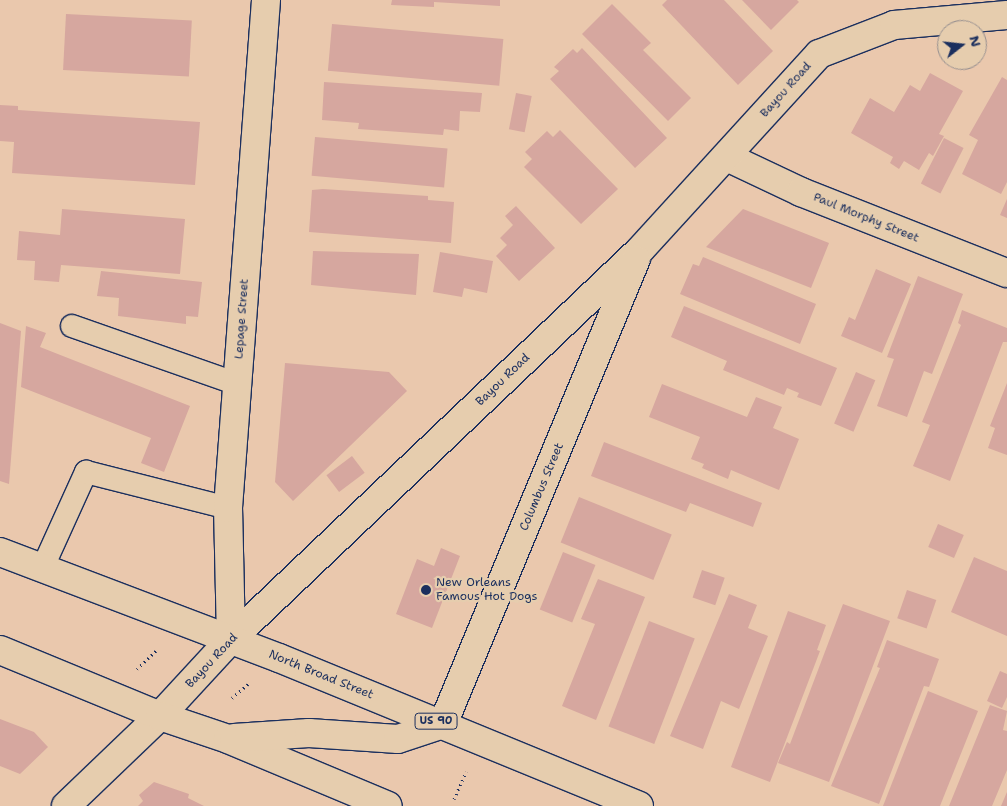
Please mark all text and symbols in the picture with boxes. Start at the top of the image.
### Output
north arrow [937,20,987,70]
text: N [965,33,986,49]
street label: Bayou Road [757,59,815,121]
street label: Paul Morphy Street [811,190,921,246]
street label: Lepage Street [232,278,252,360]
street label: Bayou Road [473,351,533,409]
street label: Columbus Street [517,441,567,533]
place label: New Orleans Famous Hot Dogs [436,576,537,604]
marker: New Orleans Famous Hot Dogs [420,584,432,596]
street label: Bayou Road [183,631,241,691]
street label: North Broad Street [267,647,375,703]
road number: US 90 [414,712,458,729]

